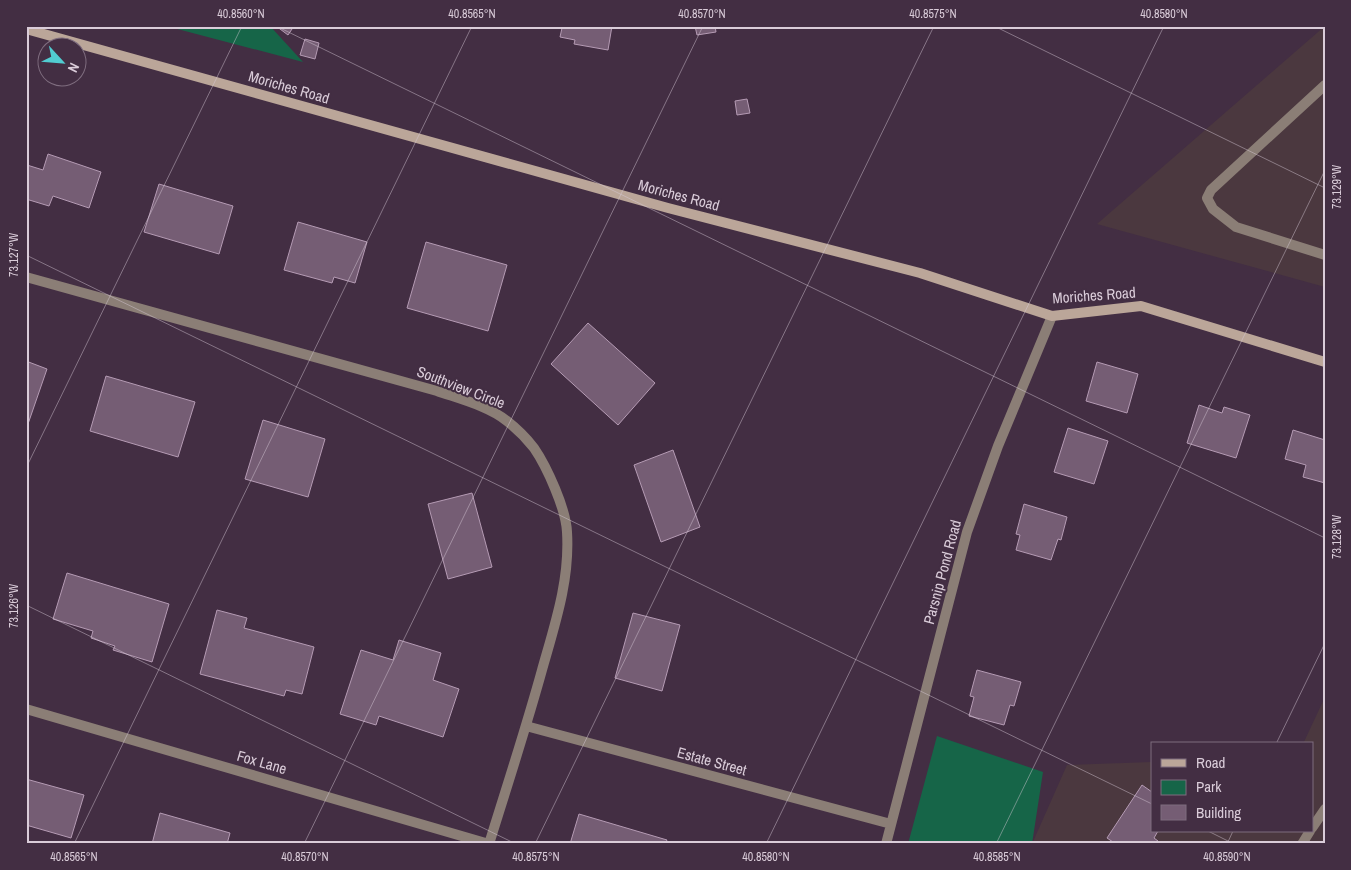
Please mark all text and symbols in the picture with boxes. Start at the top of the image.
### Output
text: 40.8560°N [217,6,265,22]
text: 40.8565°N [448,6,496,22]
text: 40.8570°N [678,6,726,22]
text: 40.8575°N [909,6,957,22]
text: 40.8580°N [1140,6,1188,22]
north arrow [38,38,88,88]
text: N [64,60,84,75]
street label: Moriches Road [246,65,332,109]
text: 73.129°W [1329,164,1345,209]
street label: Moriches Road [636,174,722,216]
text: 73.127°W [6,232,22,277]
street label: Moriches Road [1052,282,1136,308]
street label: Southview Circle [414,361,508,414]
text: 73.128°W [1329,514,1345,559]
street label: Parsnip Pond Road [918,517,966,627]
text: 73.126°W [6,583,22,628]
street label: Estate Street [675,742,750,780]
legend [1151,742,1314,832]
street label: Fox Lane [235,745,289,779]
text: Road [1196,752,1225,773]
text: Park [1196,776,1222,797]
text: Building [1196,802,1241,823]
text: 40.8565°N [50,849,98,865]
text: 40.8570°N [281,849,329,865]
text: 40.8575°N [512,849,560,865]
text: 40.8580°N [742,849,790,865]
text: 40.8585°N [973,849,1021,865]
text: 40.8590°N [1203,849,1251,865]

